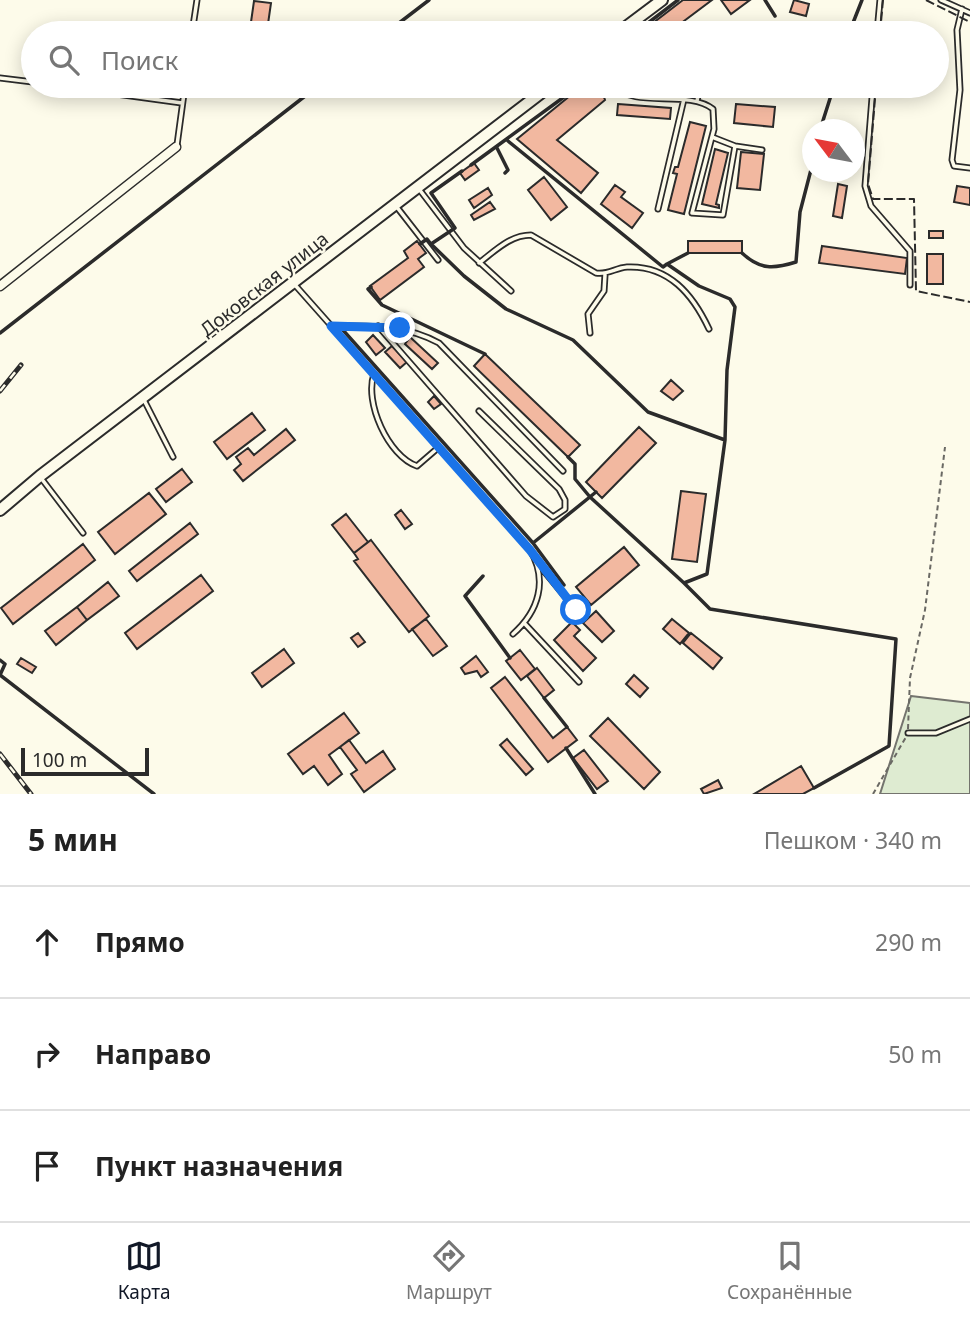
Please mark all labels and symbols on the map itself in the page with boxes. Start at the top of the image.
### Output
north arrow [802,119,865,182]
street label: Доковская улица [194,226,334,342]
route end [384,312,415,343]
route start [560,594,591,625]
scale bar [21,745,149,777]

